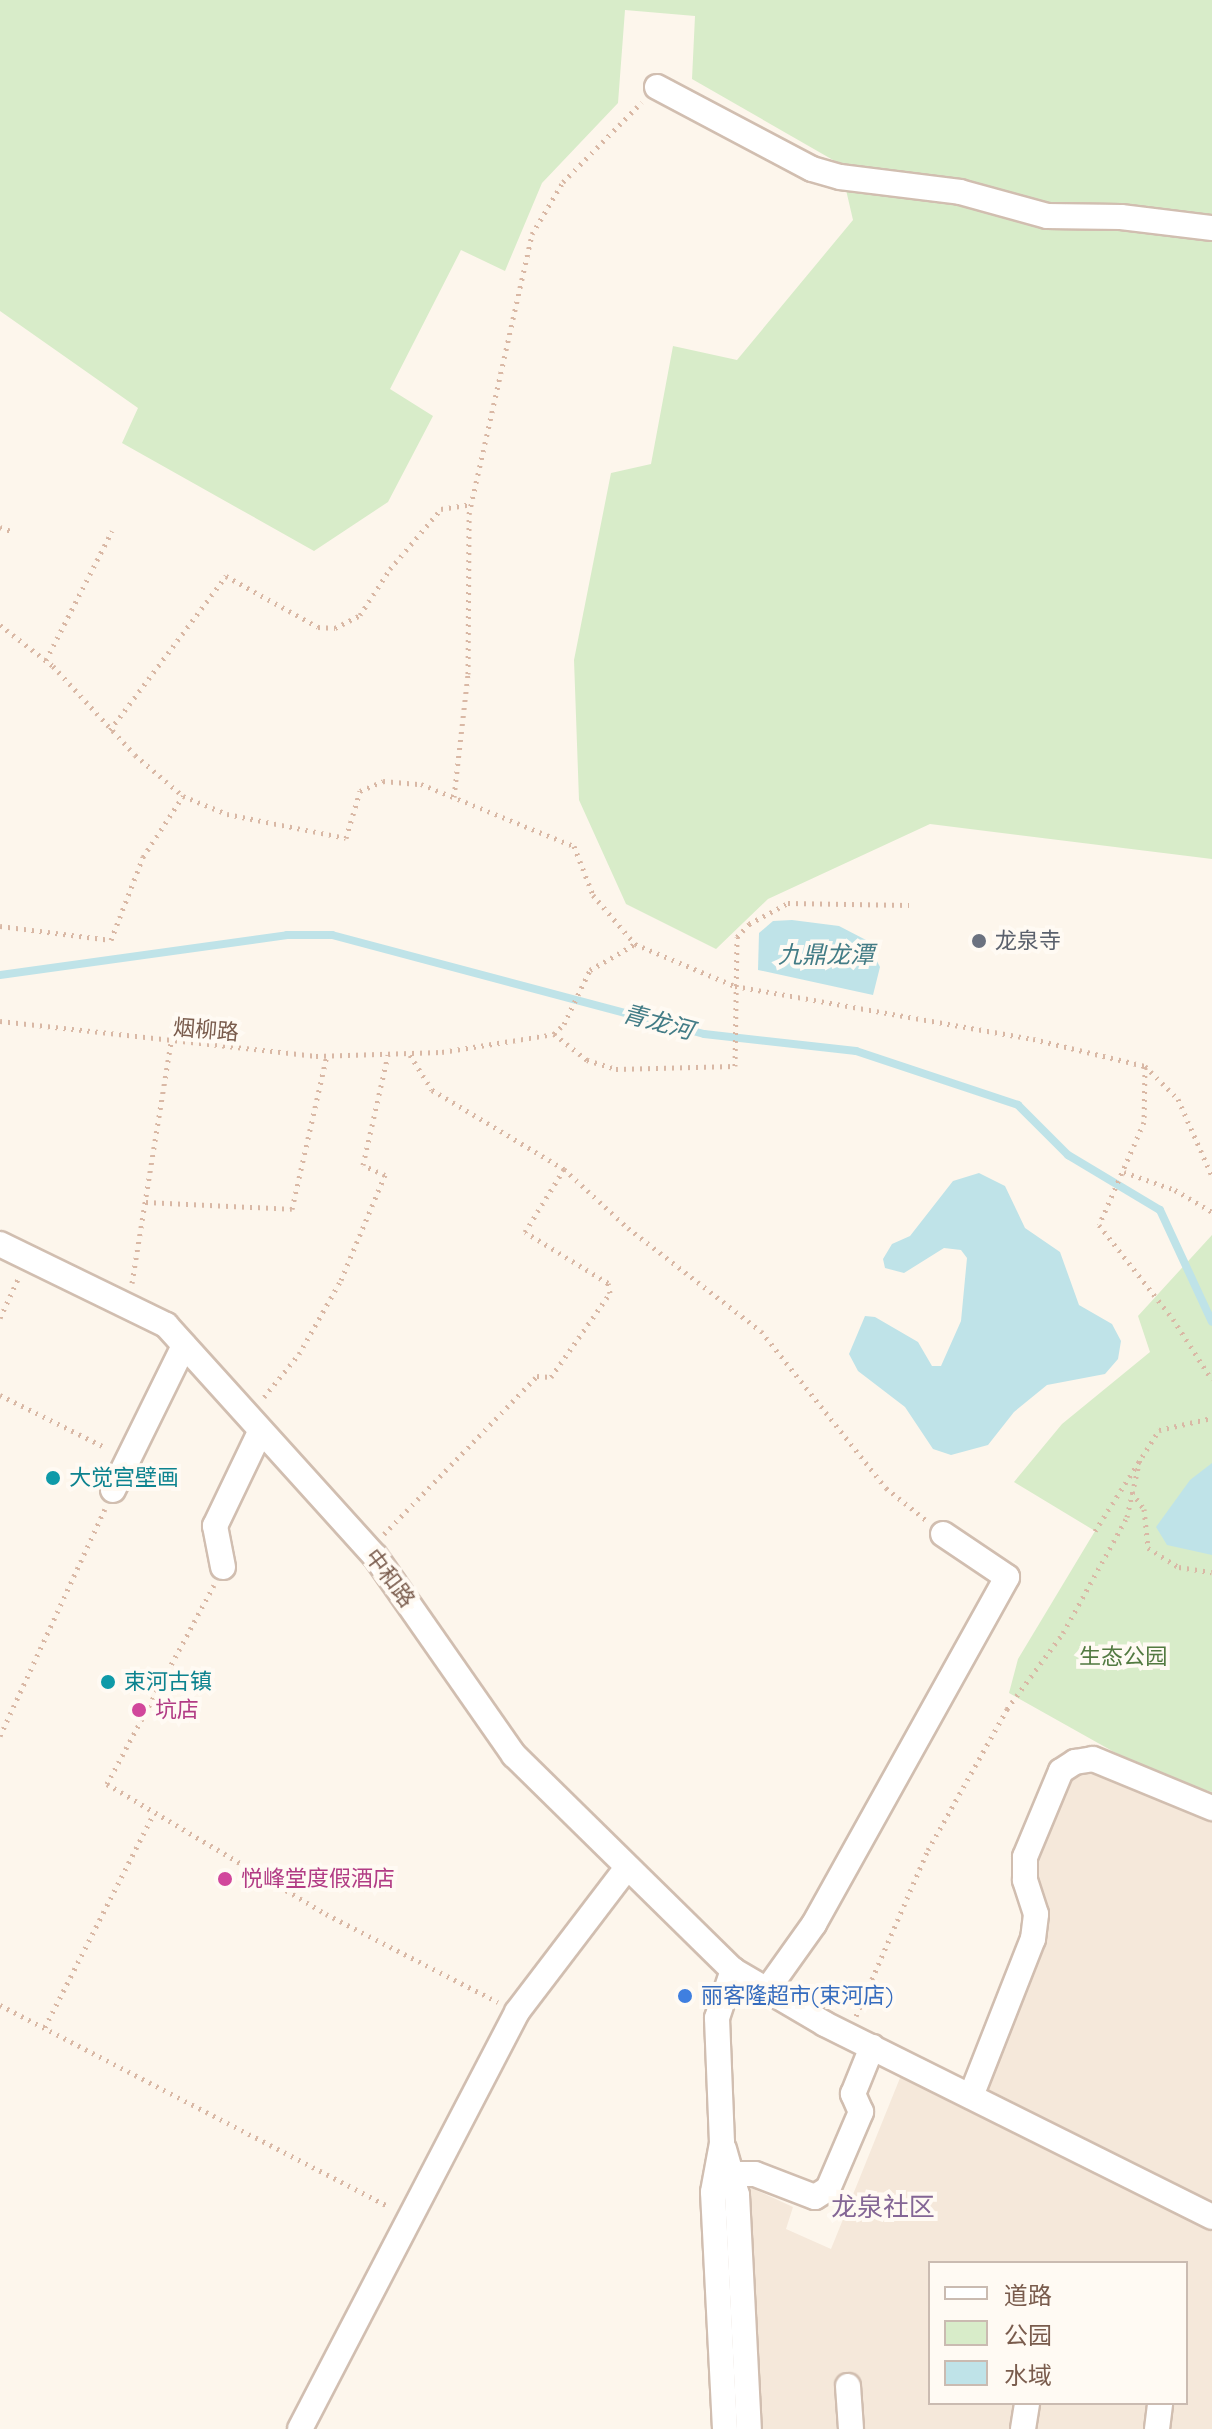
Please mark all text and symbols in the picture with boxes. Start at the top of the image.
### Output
place label: 龙泉寺 [995,928,1061,954]
marker: 龙泉寺 [970,932,988,950]
water label: 九鼎龙潭 [778,941,874,969]
water label: 青龙河 [619,999,697,1045]
street label: 烟柳路 [172,1014,240,1046]
place label: 大觉宫壁画 [69,1465,179,1491]
marker: 大觉宫壁画 [44,1469,62,1487]
street label: 中和路 [360,1544,420,1612]
park label: 生态公园 [1079,1644,1167,1670]
place label: 束河古镇 [124,1669,212,1695]
marker: 束河古镇 [99,1673,117,1691]
place label: 坑店 [155,1697,199,1723]
marker: 坑店 [130,1701,148,1719]
place label: 悦峰堂度假酒店 [241,1866,395,1892]
marker: 悦峰堂度假酒店 [216,1870,234,1888]
place label: 丽客隆超市(束河店) [701,1983,893,2009]
marker: 丽客隆超市(束河店) [676,1987,694,2005]
district label: 龙泉社区 [831,2191,935,2223]
legend [928,2261,1188,2405]
text: 道路 [1004,2280,1052,2310]
text: 公园 [1004,2320,1052,2350]
text: 水域 [1004,2360,1052,2390]

